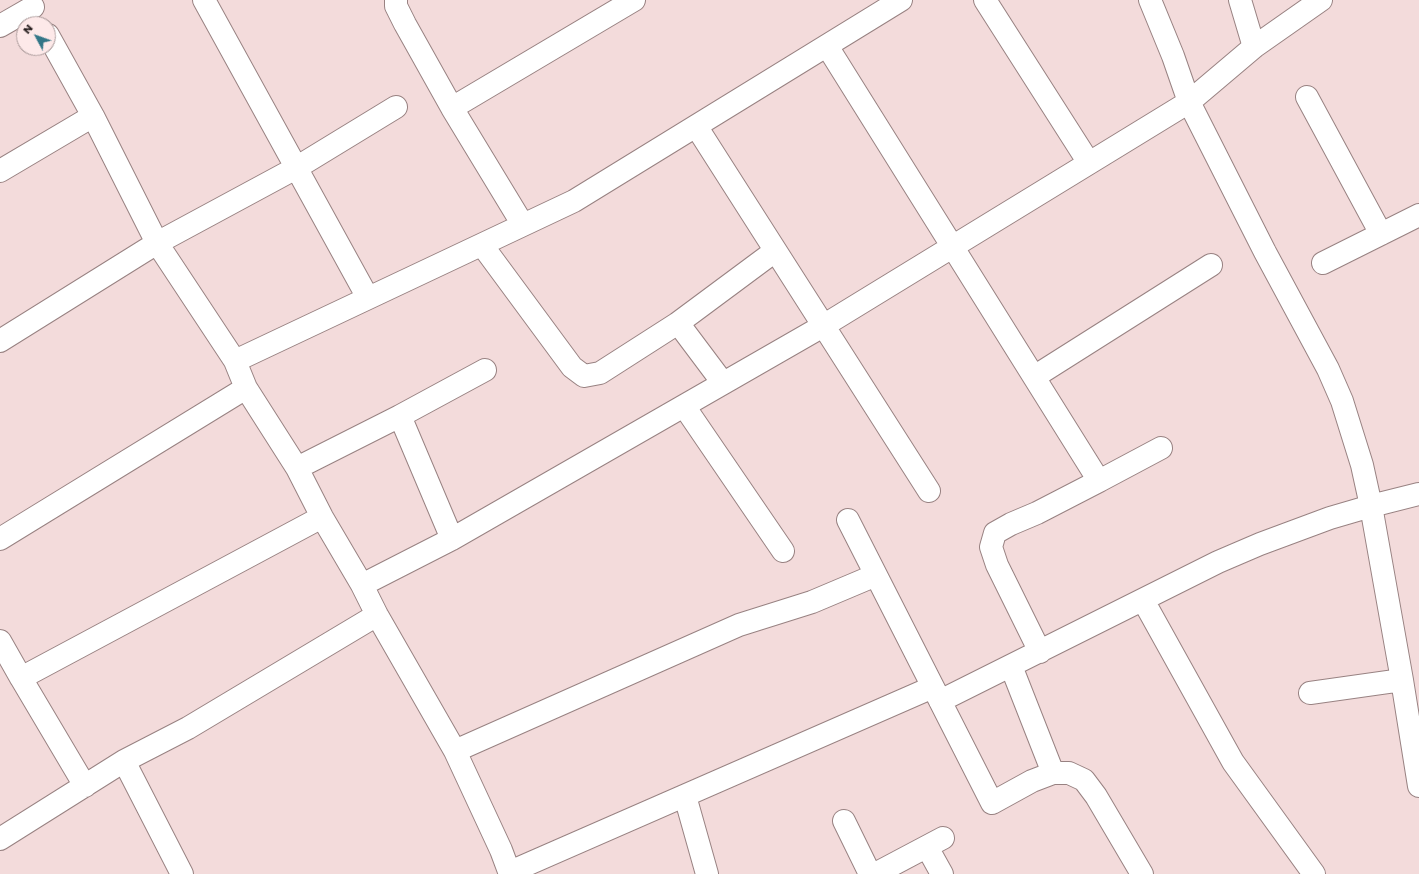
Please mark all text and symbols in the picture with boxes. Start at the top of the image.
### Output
north arrow [16,16,56,56]
text: N [19,20,36,37]

